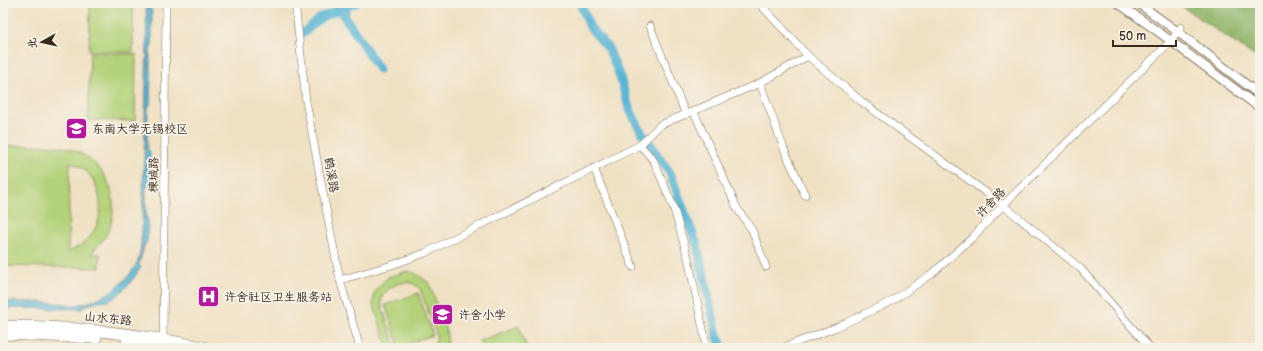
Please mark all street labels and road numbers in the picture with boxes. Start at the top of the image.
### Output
street label: 鹤溪路 [320,156,342,194]
street label: 楝城路 [146,157,162,193]
street label: 许舍路 [973,185,1009,221]
street label: 山水东路 [83,309,133,329]

